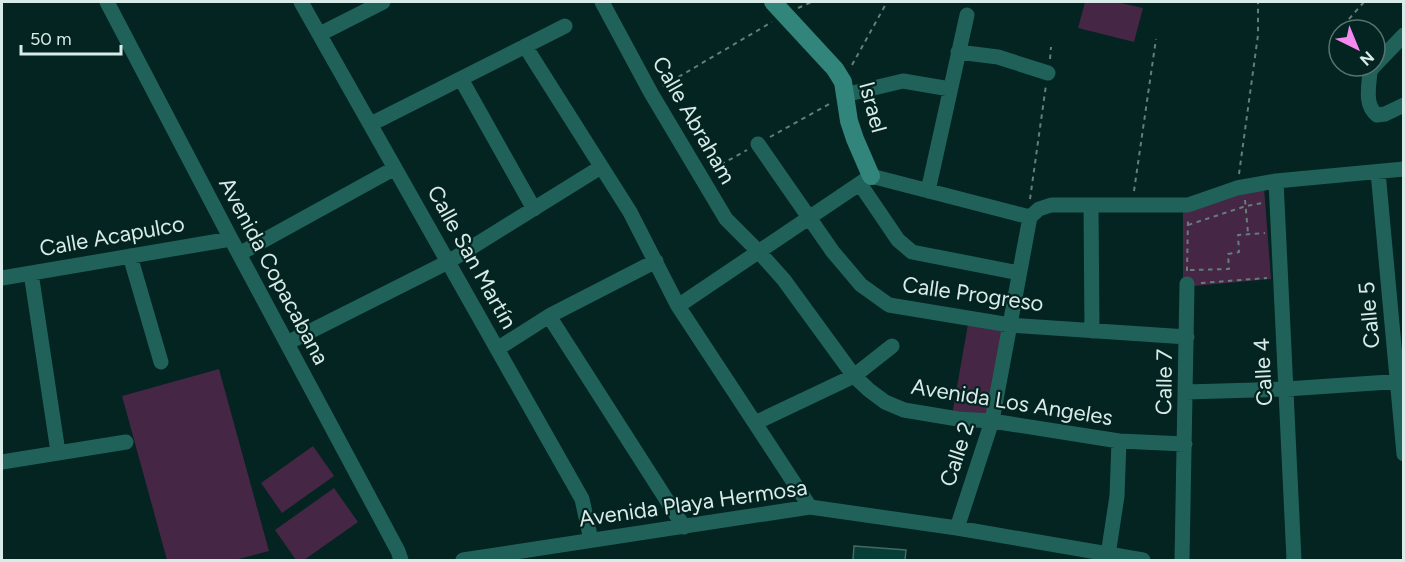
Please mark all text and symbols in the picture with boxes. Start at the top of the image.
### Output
scale bar [21,18,122,56]
north arrow [1327,18,1387,78]
text: 50 m [30,28,72,50]
text: N [1356,47,1378,70]
street label: Calle Abraham [647,51,741,189]
street label: Israel [853,79,893,135]
street label: Avenida Copacabana [213,173,335,369]
street label: Calle San Martín [421,181,523,333]
street label: Calle Acapulco [37,210,187,262]
street label: Calle Progreso [901,271,1045,317]
street label: Calle 5 [1353,281,1385,349]
street label: Calle 4 [1248,337,1278,407]
street label: Calle 7 [1150,349,1178,415]
street label: Avenida Los Angeles [909,373,1115,431]
street label: Calle 2 [934,418,980,490]
street label: Avenida Playa Hermosa [577,474,809,532]

